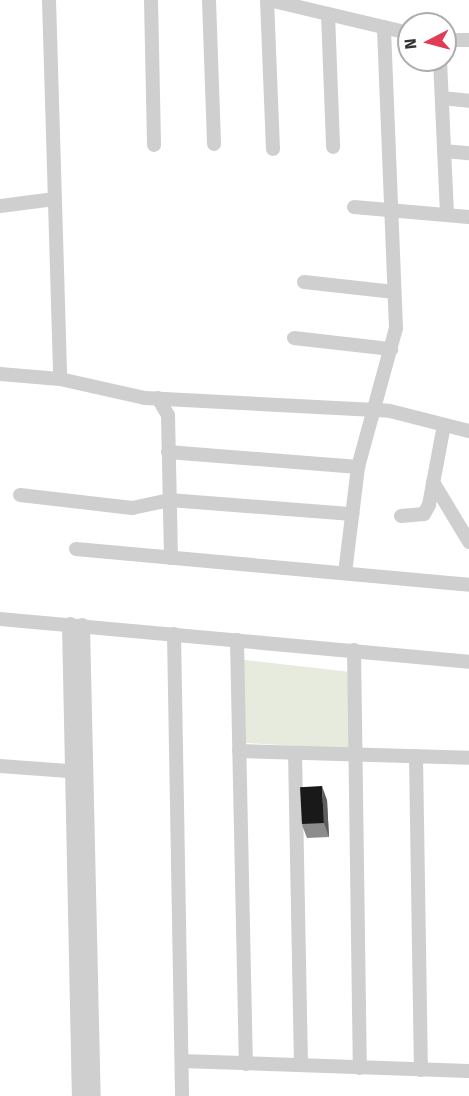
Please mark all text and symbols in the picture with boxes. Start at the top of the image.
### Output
north arrow [397,12,457,72]
text: N [401,37,421,50]

